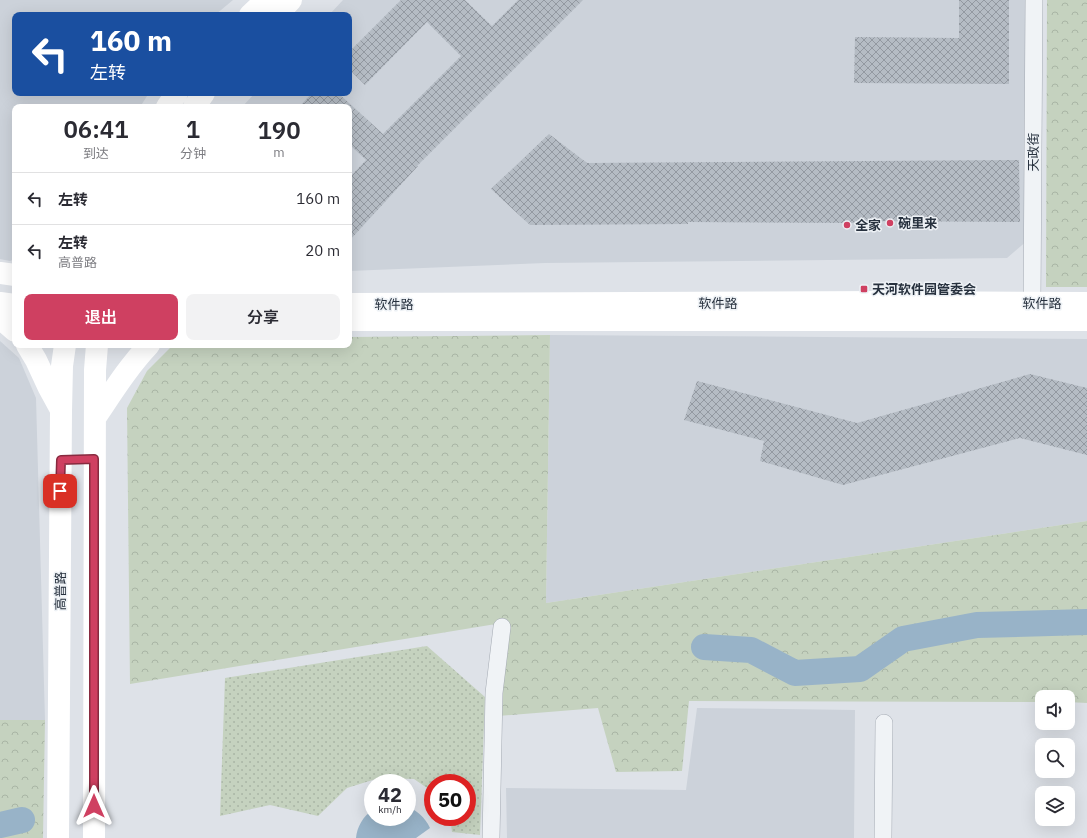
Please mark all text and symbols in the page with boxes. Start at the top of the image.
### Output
text: 160 m [90,22,172,59]
icon: left [24,28,76,80]
text: 左转 [90,61,126,84]
text: 06:41 [63,113,129,145]
text: 1 [186,113,200,145]
text: 190 [257,114,301,146]
street label: 天政街 [1025,132,1042,172]
text: m [273,144,285,161]
text: 到达 [83,145,109,162]
text: 分钟 [180,145,206,162]
icon: left [24,188,46,210]
text: 160 m [296,189,340,208]
text: 左转 [58,190,88,209]
place label: 碗里来 [898,215,937,232]
place label: 全家 [855,217,881,234]
marker: 碗里来 [885,218,895,228]
marker: 全家 [842,220,852,230]
text: 左转 [58,233,88,252]
icon: left [24,240,46,262]
text: 20 m [305,241,340,260]
text: 高普路 [58,254,97,271]
place label: 天河软件园管委会 [872,281,976,298]
marker: 天河软件园管委会 [859,284,869,294]
button: 退出 [24,294,178,340]
button: 分享 [186,294,340,340]
street label: 软件路 [698,295,738,312]
street label: 软件路 [1022,295,1062,312]
street label: 软件路 [374,296,414,313]
pin [43,474,77,508]
icon: arrive [49,480,71,502]
street label: 高普路 [52,571,69,611]
map controls [1035,690,1075,826]
button: sound [1035,690,1075,730]
button: search [1035,738,1075,778]
speed limit sign: 50 [424,774,476,826]
text: 42 [378,781,402,808]
position arrow [73,785,115,827]
button: layers [1035,786,1075,826]
text: km/h [378,803,402,816]

